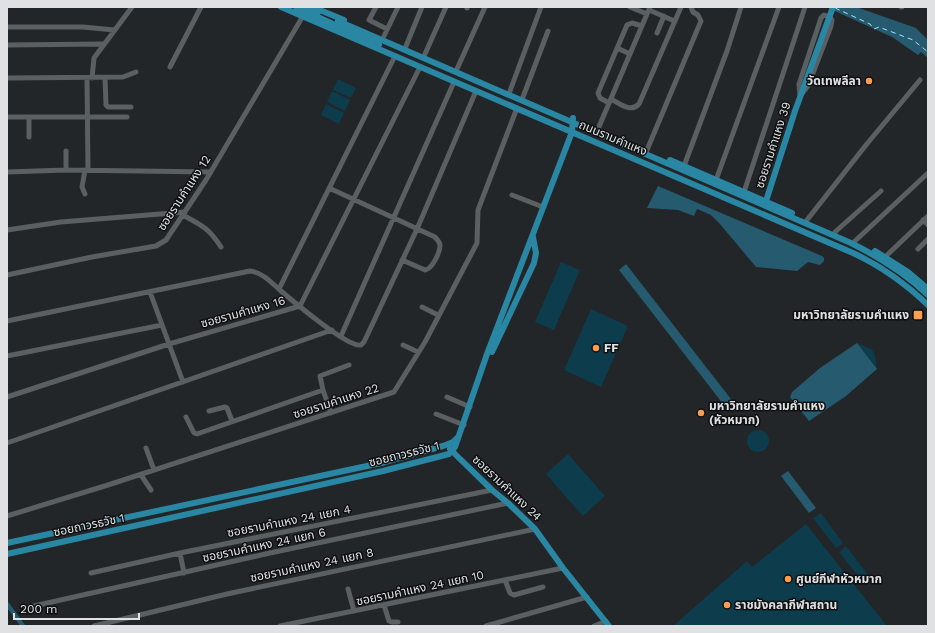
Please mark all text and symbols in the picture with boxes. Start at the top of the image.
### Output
place label: วัดเทพลีลา [807,74,861,88]
marker: วัดเทพลีลา [864,76,874,86]
street label: ซอยรามคำแหง 39 [752,100,794,190]
street label: ถนนรามคำแหง [577,117,649,159]
street label: ซอยรามคำแหง 12 [154,153,214,233]
street label: ซอยรามคำแหง 16 [199,293,287,331]
place label: มหาวิทยาลัยรามคำแหง [793,308,909,322]
marker: มหาวิทยาลัยรามคำแหง [912,309,924,321]
place label: FF [604,341,619,355]
marker: FF [591,343,601,353]
street label: ซอยรามคำแหง 22 [291,381,381,421]
place label: มหาวิทยาลัยรามคำแหง (หัวหมาก) [709,399,825,427]
marker: มหาวิทยาลัยรามคำแหง (หัวหมาก) [696,408,706,418]
street label: ซอยถาวรธวัช 1 [367,438,441,470]
street label: ซอยรามคำแหง 24 [470,452,544,524]
street label: ซอยรามคำแหง 24 แยก 4 [226,502,352,540]
street label: ซอยถาวรธวัช 1 [52,511,126,539]
street label: ซอยรามคำแหง 24 แยก 6 [201,525,327,565]
street label: ซอยรามคำแหง 24 แยก 8 [249,545,375,585]
street label: ซอยรามคำแหง 24 แยก 10 [355,568,485,608]
place label: ศูนย์กีฬาหัวหมาก [796,572,882,587]
marker: ศูนย์กีฬาหัวหมาก [783,574,793,584]
scale bar [14,595,139,621]
place label: ราชมังคลากีฬาสถาน [735,598,837,612]
marker: ราชมังคลากีฬาสถาน [722,600,732,610]
text: 200 m [20,602,57,616]

